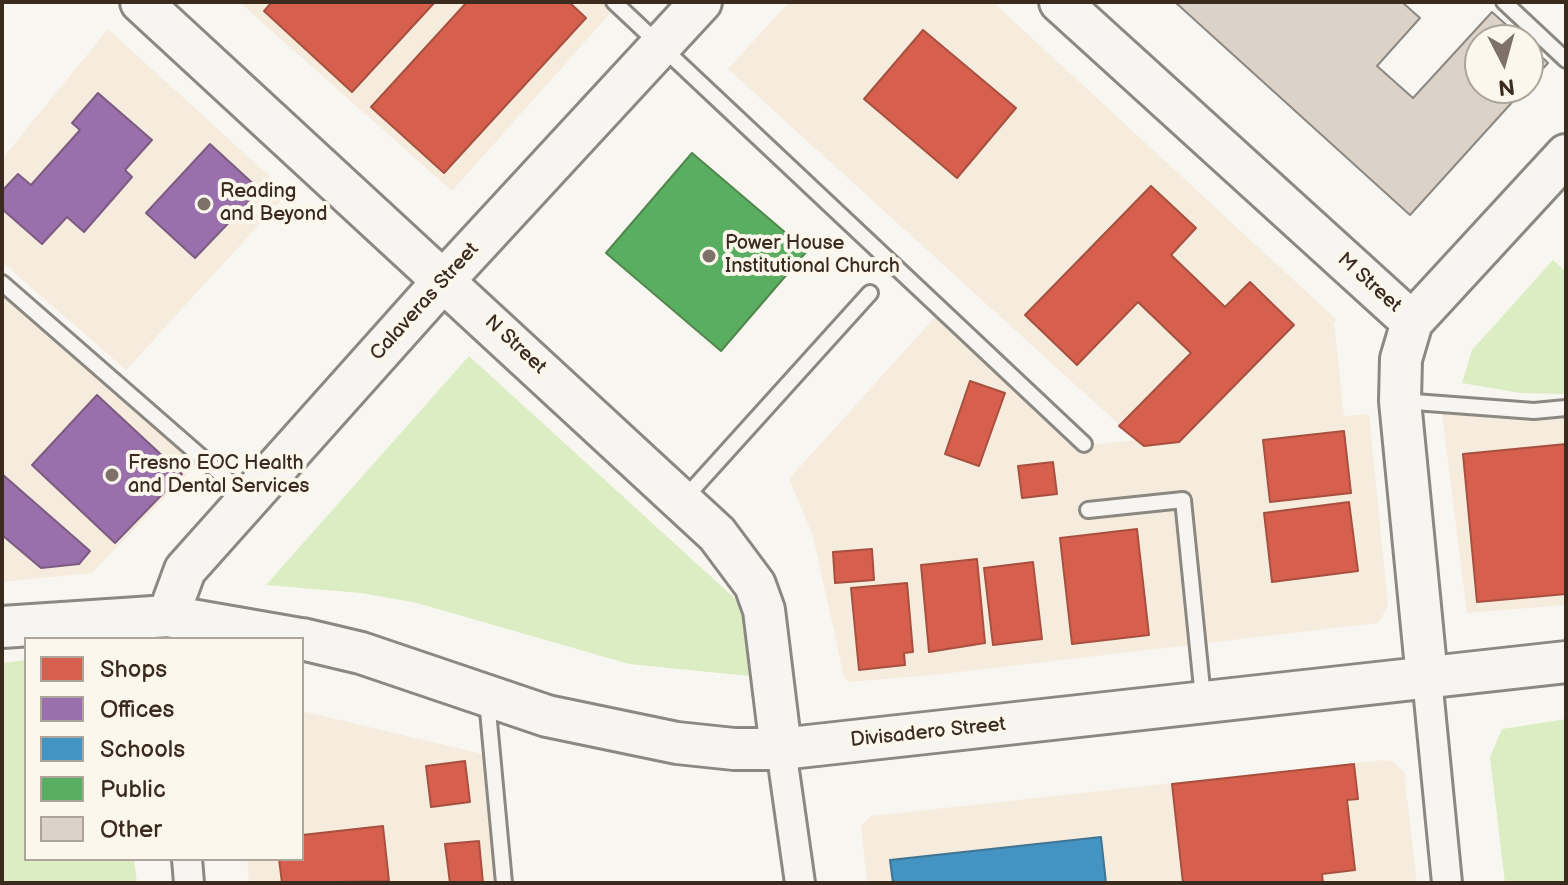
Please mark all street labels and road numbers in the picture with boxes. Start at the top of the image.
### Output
street label: Calaveras Street [366,238,484,366]
street label: M Street [1332,248,1406,318]
street label: N Street [479,311,551,379]
street label: Divisadero Street [849,713,1007,753]

